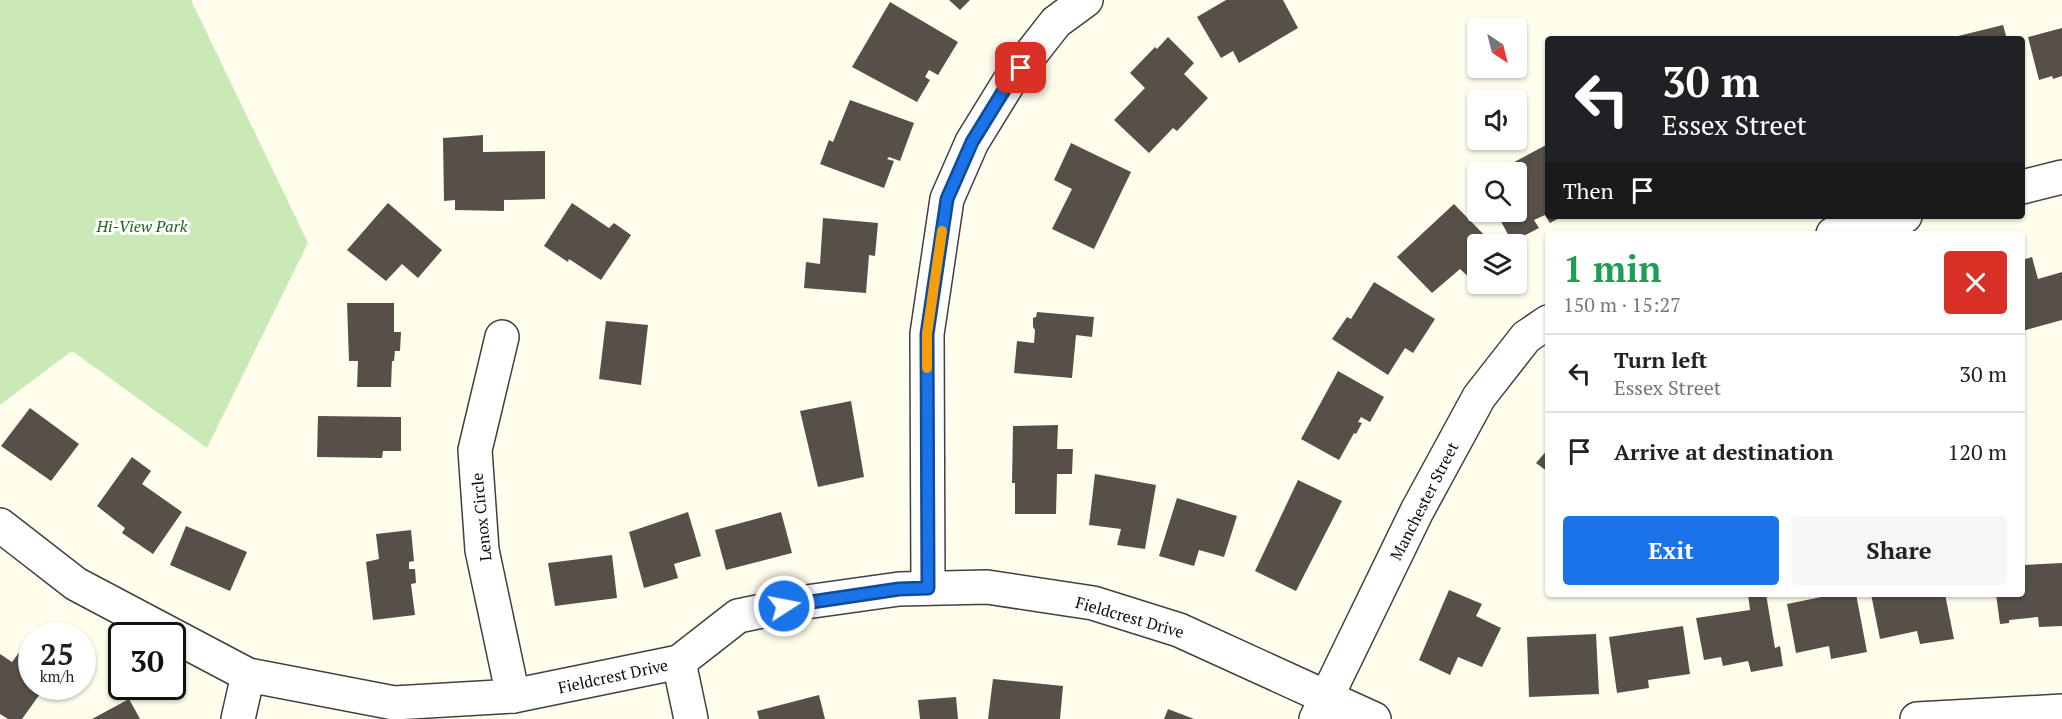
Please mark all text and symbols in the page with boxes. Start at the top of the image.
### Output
north arrow [1467,18,1527,78]
map controls [1467,18,1527,294]
pin [995,42,1046,93]
icon: arrive [1004,51,1037,84]
text: 30 m [1662,53,1760,109]
icon: left [1563,60,1641,138]
button: sound [1467,90,1527,150]
text: Essex Street [1662,107,1807,143]
button: search [1467,162,1527,222]
icon: arrive [1626,174,1659,207]
text: Then [1563,176,1614,205]
park label: Hi-View Park [96,215,188,237]
button: layers [1467,234,1527,294]
text: 1 min [1563,245,1661,292]
button: close [1944,251,2007,314]
text: 150 m · 15:27 [1563,291,1681,318]
text: Turn left [1614,345,1707,374]
icon: left [1563,357,1596,390]
text: 30 m [1959,359,2007,388]
text: Essex Street [1614,374,1721,401]
icon: arrive [1563,435,1596,468]
text: Arrive at destination [1614,437,1833,466]
text: 120 m [1947,437,2007,466]
street label: Manchester Street [1385,438,1463,564]
street label: Lenox Circle [465,472,497,562]
button: Exit [1563,516,1779,585]
button: Share [1791,516,2007,585]
position arrow [752,574,816,638]
street label: Fieldcrest Drive [1073,591,1187,643]
speed limit sign: 30 [108,622,186,700]
text: 25 [40,634,74,674]
street label: Fieldcrest Drive [556,654,670,698]
text: km/h [40,666,74,686]

